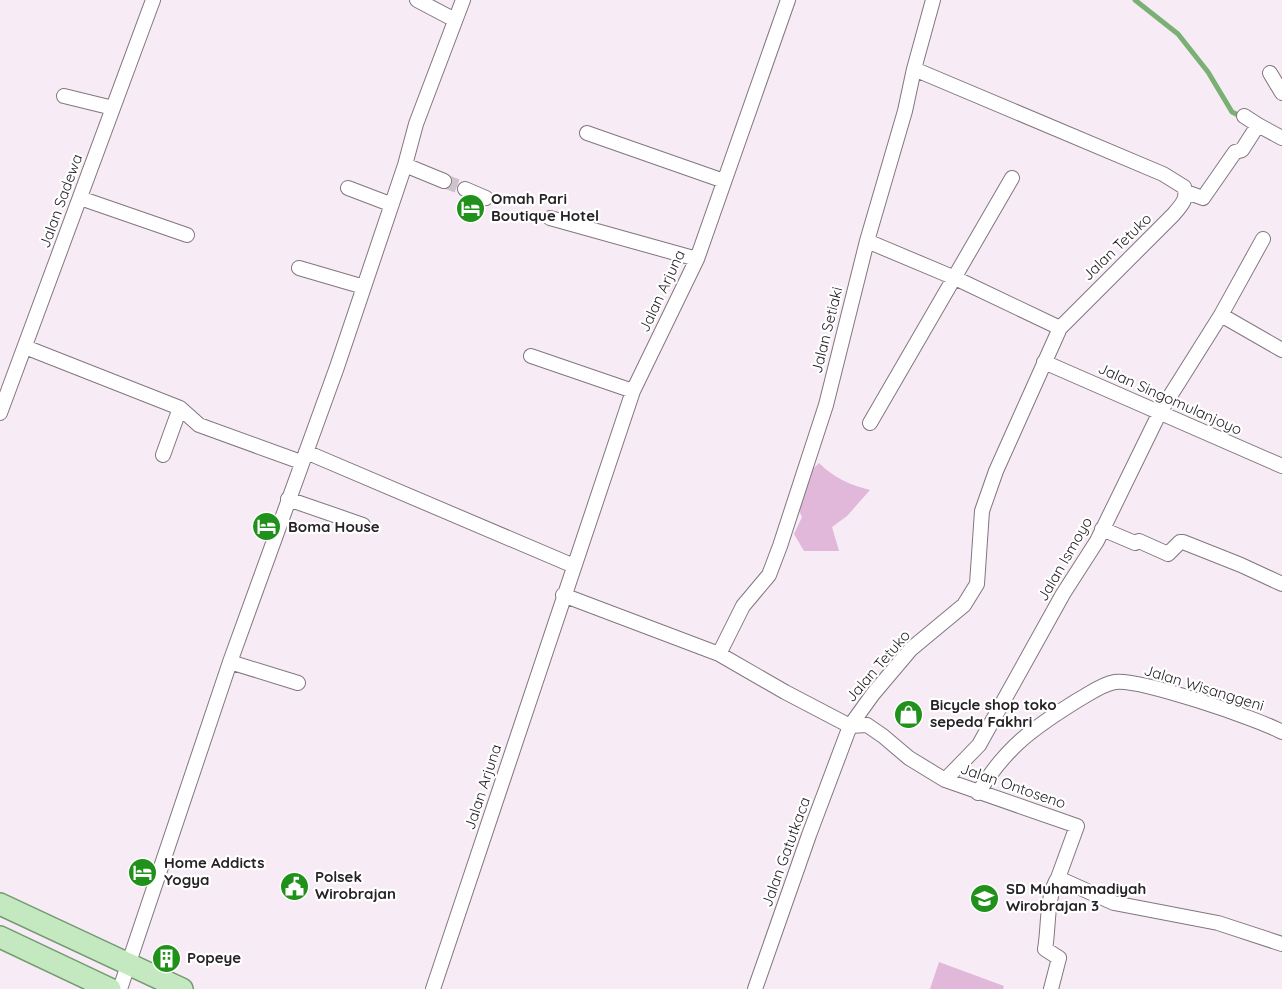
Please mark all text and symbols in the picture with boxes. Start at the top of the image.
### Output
street label: Jalan Sadewa [35,151,86,250]
place label: Omah Pari Boutique Hotel [491,189,599,225]
hotel icon: Omah Pari Boutique Hotel [454,192,486,224]
street label: Jalan Tetuko [1078,209,1155,284]
street label: Jalan Arjuna [634,247,689,335]
street label: Jalan Setiaki [807,285,846,375]
street label: Jalan Singomulanjoyo [1095,358,1245,439]
hotel icon: Boma House [251,511,283,543]
street label: Jalan Ismoyo [1033,513,1096,604]
place label: Boma House [288,517,380,536]
street label: Jalan Tetuko [841,626,914,706]
street label: Jalan Wisanggeni [1142,660,1266,715]
place label: Bicycle shop toko sepeda Fakhri [930,695,1057,731]
shop icon: Bicycle shop toko sepeda Fakhri [893,698,925,730]
street label: Jalan Arjuna [460,742,505,832]
street label: Jalan Ontoseno [958,759,1068,812]
street label: Jalan Gatutkaca [757,794,814,909]
place label: Home Addicts Yogya [164,853,264,889]
hotel icon: Home Addicts Yogya [127,856,159,888]
place label: Polsek Wirobrajan [315,867,396,903]
public building icon: Polsek Wirobrajan [278,870,310,902]
place label: SD Muhammadiyah Wirobrajan 3 [1006,879,1146,915]
school or university icon: SD Muhammadiyah Wirobrajan 3 [969,882,1001,914]
building icon: Popeye [150,942,182,974]
place label: Popeye [187,948,241,967]

